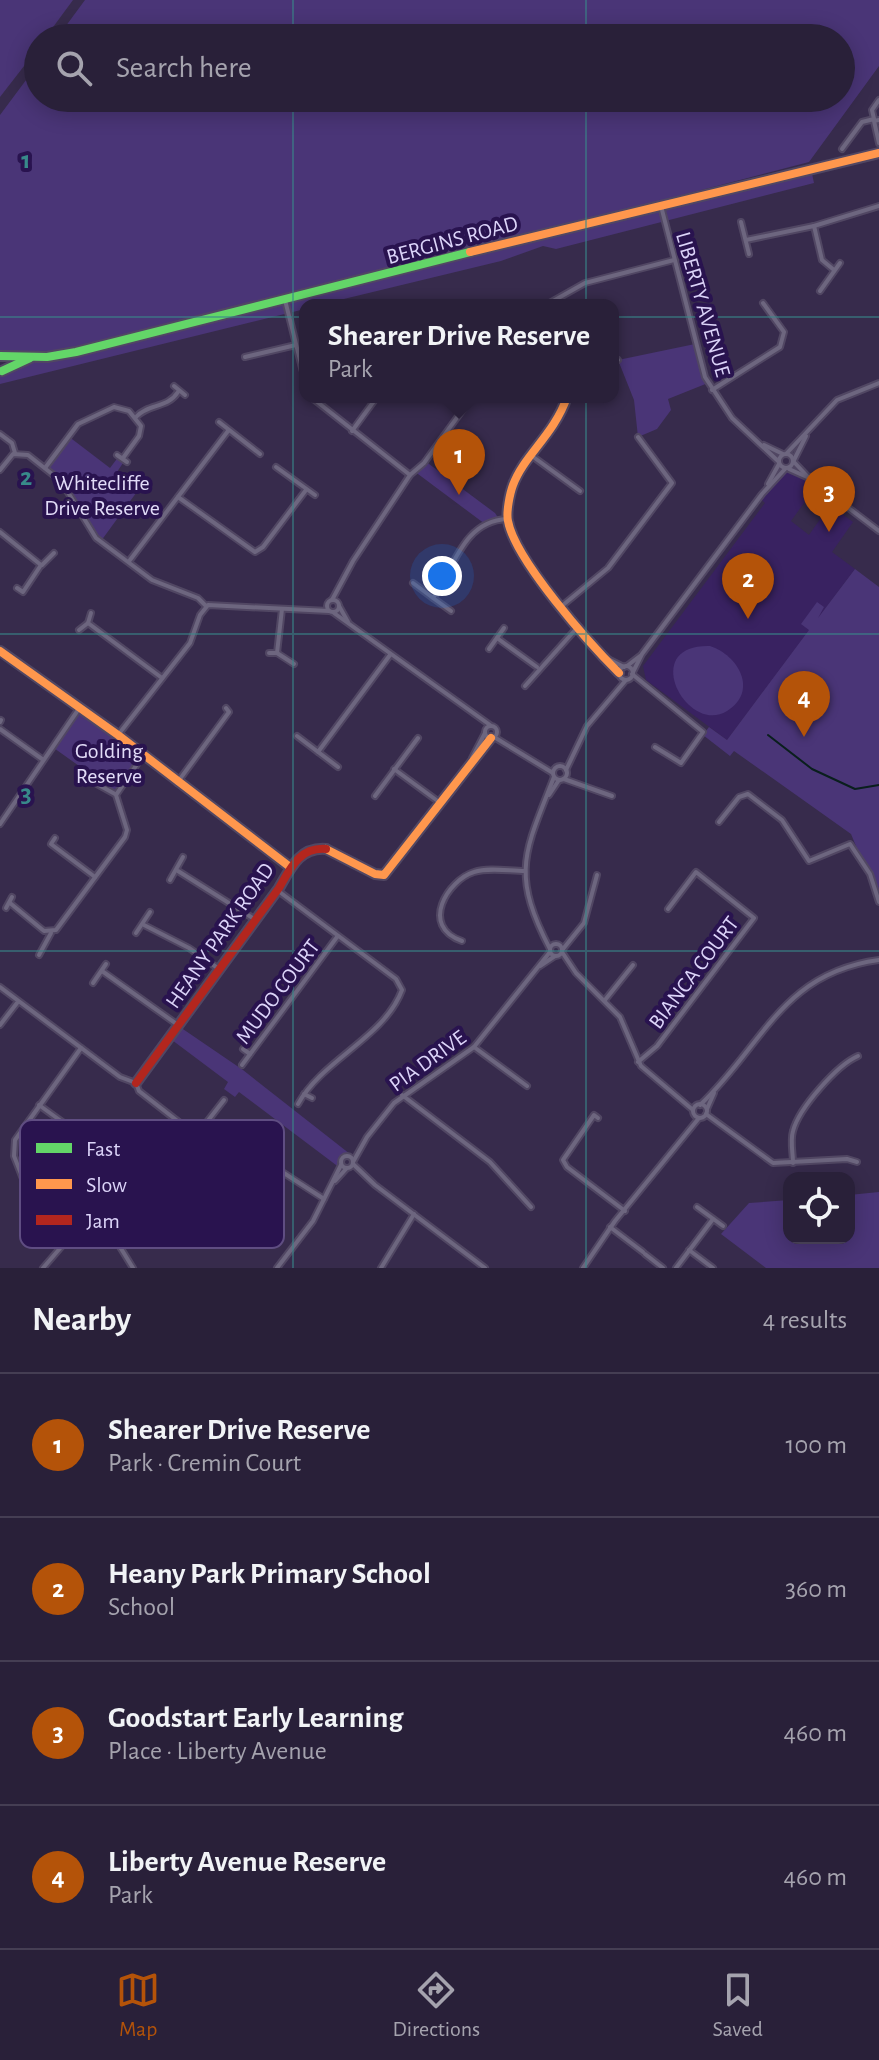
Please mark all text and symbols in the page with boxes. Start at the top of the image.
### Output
search box [24,24,855,112]
icon: search [52,46,96,90]
text: Search here [116,53,252,83]
text: 1 [21,147,31,173]
street label: BERGINS ROAD [384,212,520,268]
street label: LIBERTY AVENUE [672,229,734,380]
popup [299,299,619,403]
text: Shearer Drive Reserve [328,321,590,351]
text: Park [328,356,373,382]
pin: 1 [433,429,485,495]
text: 2 [20,464,32,490]
pin: 3 [803,466,855,532]
park label: Whitecliffe Drive Reserve [44,472,160,519]
pin: 2 [722,553,774,619]
your location [422,556,462,596]
pin: 4 [778,671,830,737]
park label: Golding Reserve [75,740,143,787]
text: 3 [20,781,32,807]
street label: HEANY PARK ROAD [161,859,278,1012]
street label: BIANCA COURT [645,912,743,1033]
street label: MUDO COURT [232,935,324,1048]
street label: PIA DRIVE [385,1026,470,1096]
legend [20,1120,284,1248]
text: Fast [86,1138,120,1160]
map controls [783,1172,855,1244]
button: locate [783,1172,855,1244]
text: Slow [86,1174,127,1196]
text: Jam [86,1210,120,1232]
text: Nearby [32,1303,131,1337]
text: 4 results [763,1307,847,1333]
text: Shearer Drive Reserve [108,1415,371,1445]
text: 1 [53,1432,63,1458]
text: 100 m [786,1432,847,1458]
text: Park · Cremin Court [108,1450,301,1476]
text: Heany Park Primary School [108,1559,431,1589]
text: 2 [52,1576,64,1602]
text: 360 m [785,1576,847,1602]
text: School [108,1594,175,1620]
text: Goodstart Early Learning [108,1703,403,1733]
text: 3 [52,1720,64,1746]
text: 460 m [783,1720,847,1746]
text: Place · Liberty Avenue [108,1738,327,1764]
text: Liberty Avenue Reserve [108,1847,386,1877]
text: 4 [51,1864,65,1890]
text: 460 m [783,1864,847,1890]
text: Park [108,1882,153,1908]
tab: Map [116,1968,160,2042]
tab: Directions [392,1968,480,2042]
tab: Saved [712,1968,763,2042]

